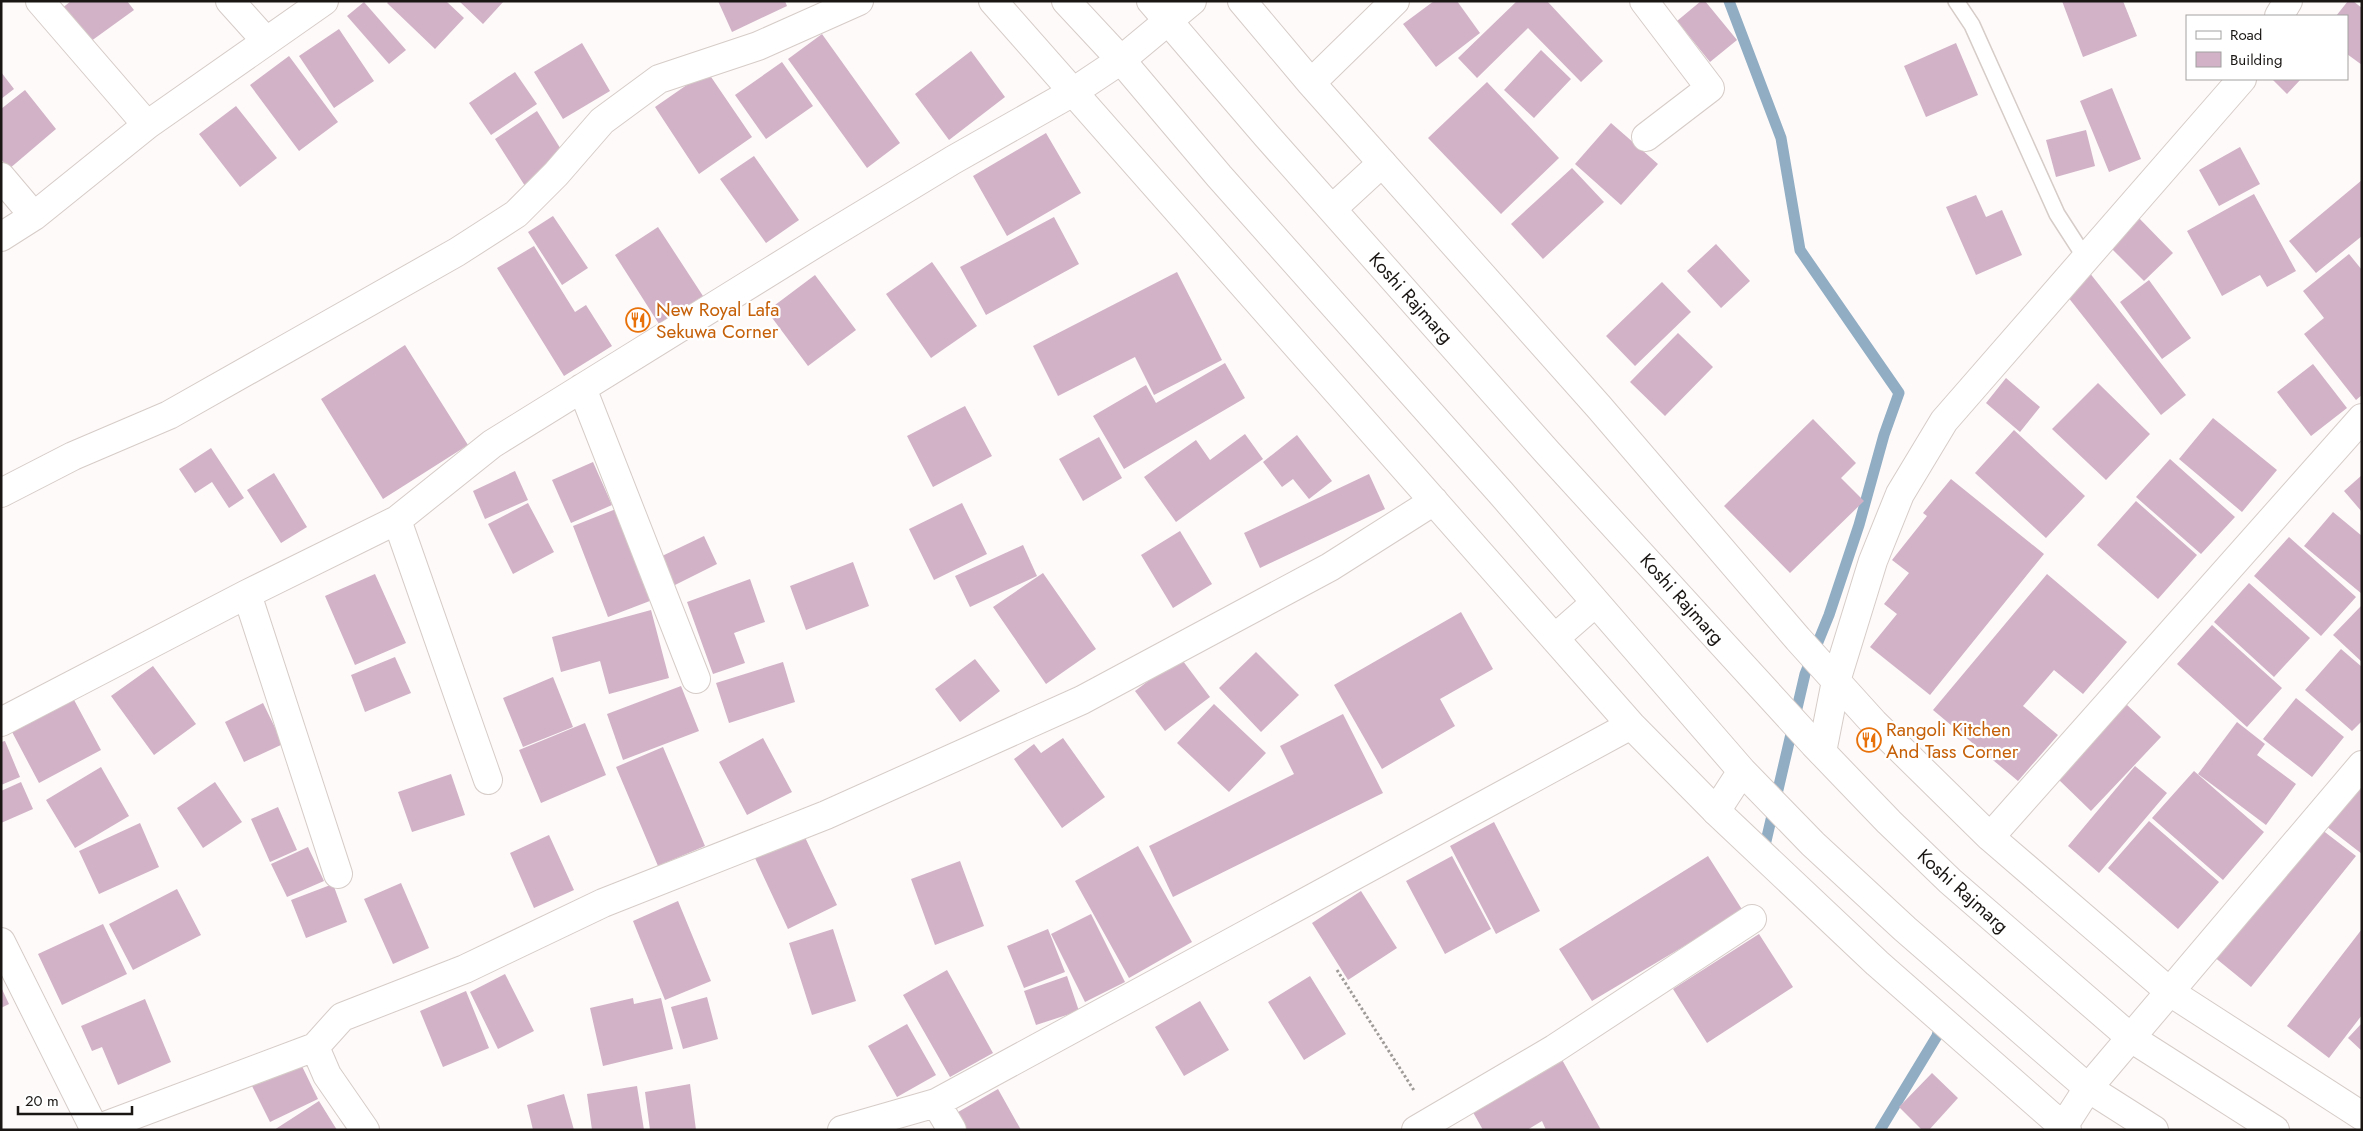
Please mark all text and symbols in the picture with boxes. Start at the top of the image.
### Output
legend [2186,15,2348,80]
text: Road [2230,24,2262,46]
text: Building [2230,49,2282,71]
street label: Koshi Rajmarg [1363,246,1459,350]
place label: New Royal Lafa Sekuwa Corner [656,296,779,345]
restaurant icon: New Royal Lafa Sekuwa Corner [625,307,651,333]
street label: Koshi Rajmarg [1634,547,1730,651]
place label: Rangoli Kitchen And Tass Corner [1886,716,2019,765]
restaurant icon: Rangoli Kitchen And Tass Corner [1856,727,1882,753]
street label: Koshi Rajmarg [1911,843,2015,939]
scale bar [18,1084,131,1116]
text: 20 m [25,1090,59,1112]

